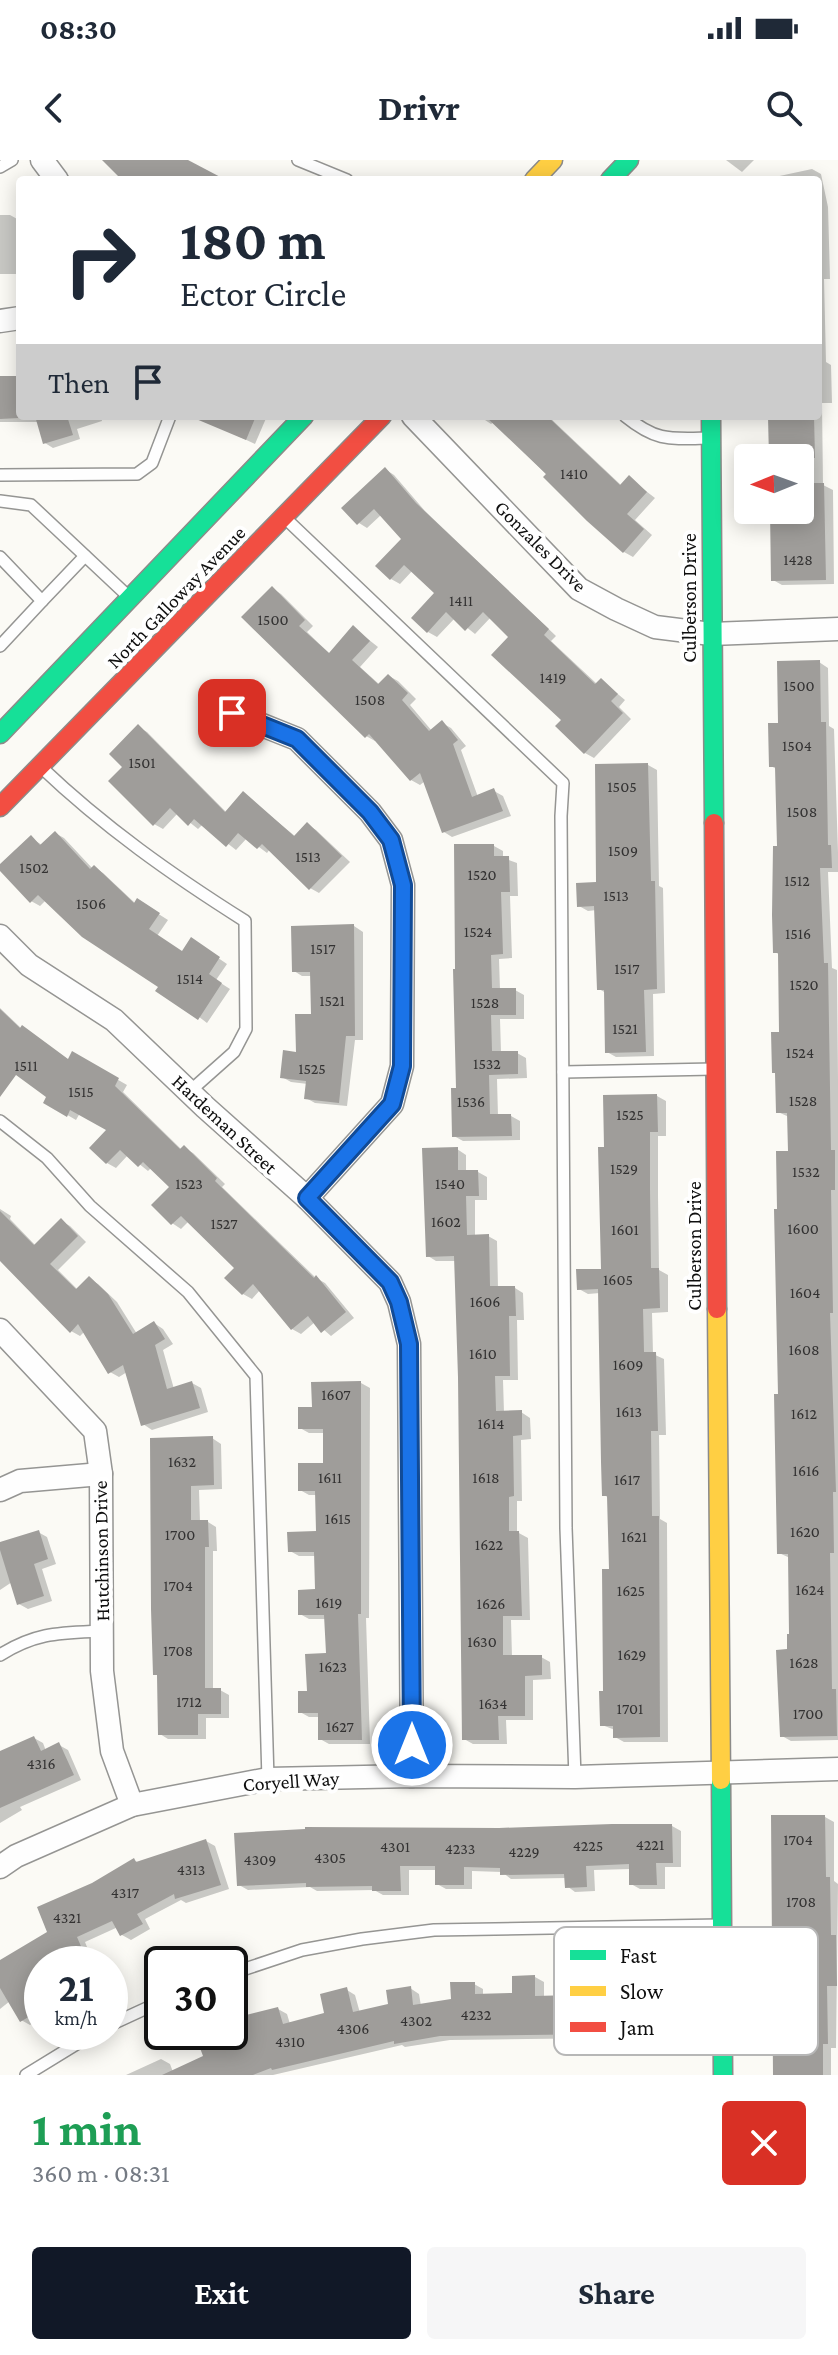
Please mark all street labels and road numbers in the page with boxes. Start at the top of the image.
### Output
street label: Gonzales Drive [491,496,591,596]
street label: North Galloway Avenue [102,521,250,673]
street label: Culberson Drive [678,533,700,663]
street label: Hardeman Street [168,1070,282,1178]
street label: Culberson Drive [683,1181,705,1311]
street label: Hutchinson Drive [89,1480,113,1622]
street label: Coryell Way [242,1767,341,1796]

